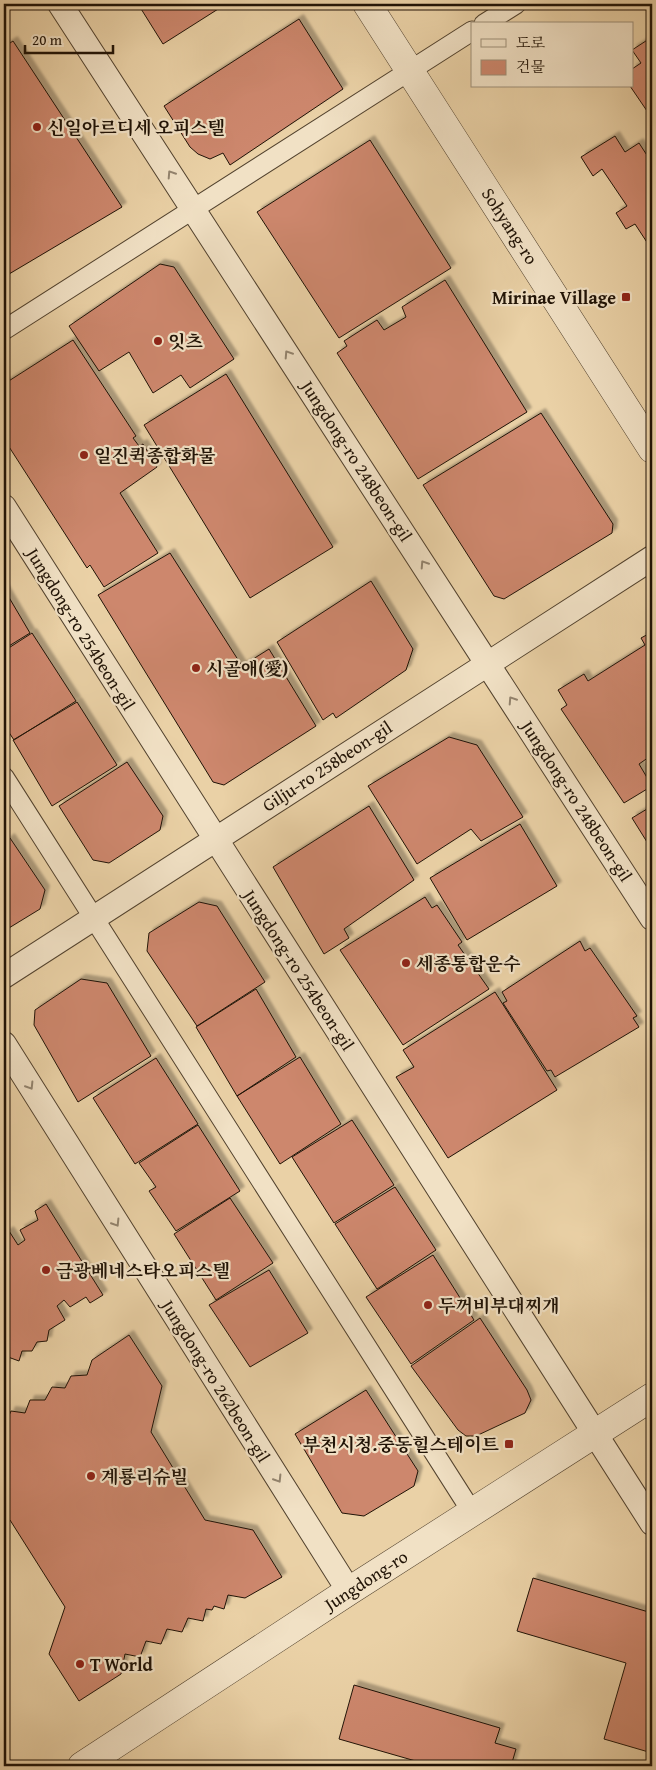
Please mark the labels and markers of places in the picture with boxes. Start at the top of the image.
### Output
place label: 신일아르디세 오피스텔 [47,114,225,141]
marker: 신일아르디세 오피스텔 [31,121,43,133]
place label: Mirinae Village [492,284,616,311]
marker: Mirinae Village [620,291,632,303]
place label: 잇츠 [168,328,203,355]
marker: 잇츠 [152,335,164,347]
place label: 일진퀵종합화물 [94,442,216,469]
marker: 일진퀵종합화물 [78,449,90,461]
place label: 시골애(愛) [206,655,288,682]
marker: 시골애(愛) [190,662,202,674]
place label: 세종통합운수 [416,950,521,977]
marker: 세종통합운수 [400,957,412,969]
place label: 금광베네스타오피스텔 [56,1257,230,1284]
marker: 금광베네스타오피스텔 [40,1264,52,1276]
place label: 두꺼비부대찌개 [438,1292,560,1319]
marker: 두꺼비부대찌개 [422,1299,434,1311]
place label: 부천시청.중동힐스테이트 [303,1431,500,1458]
marker: 부천시청.중동힐스테이트 [503,1438,515,1450]
place label: 계룡리슈빌 [101,1463,188,1490]
marker: 계룡리슈빌 [85,1470,97,1482]
place label: T World [90,1651,154,1678]
marker: T World [74,1658,86,1670]

